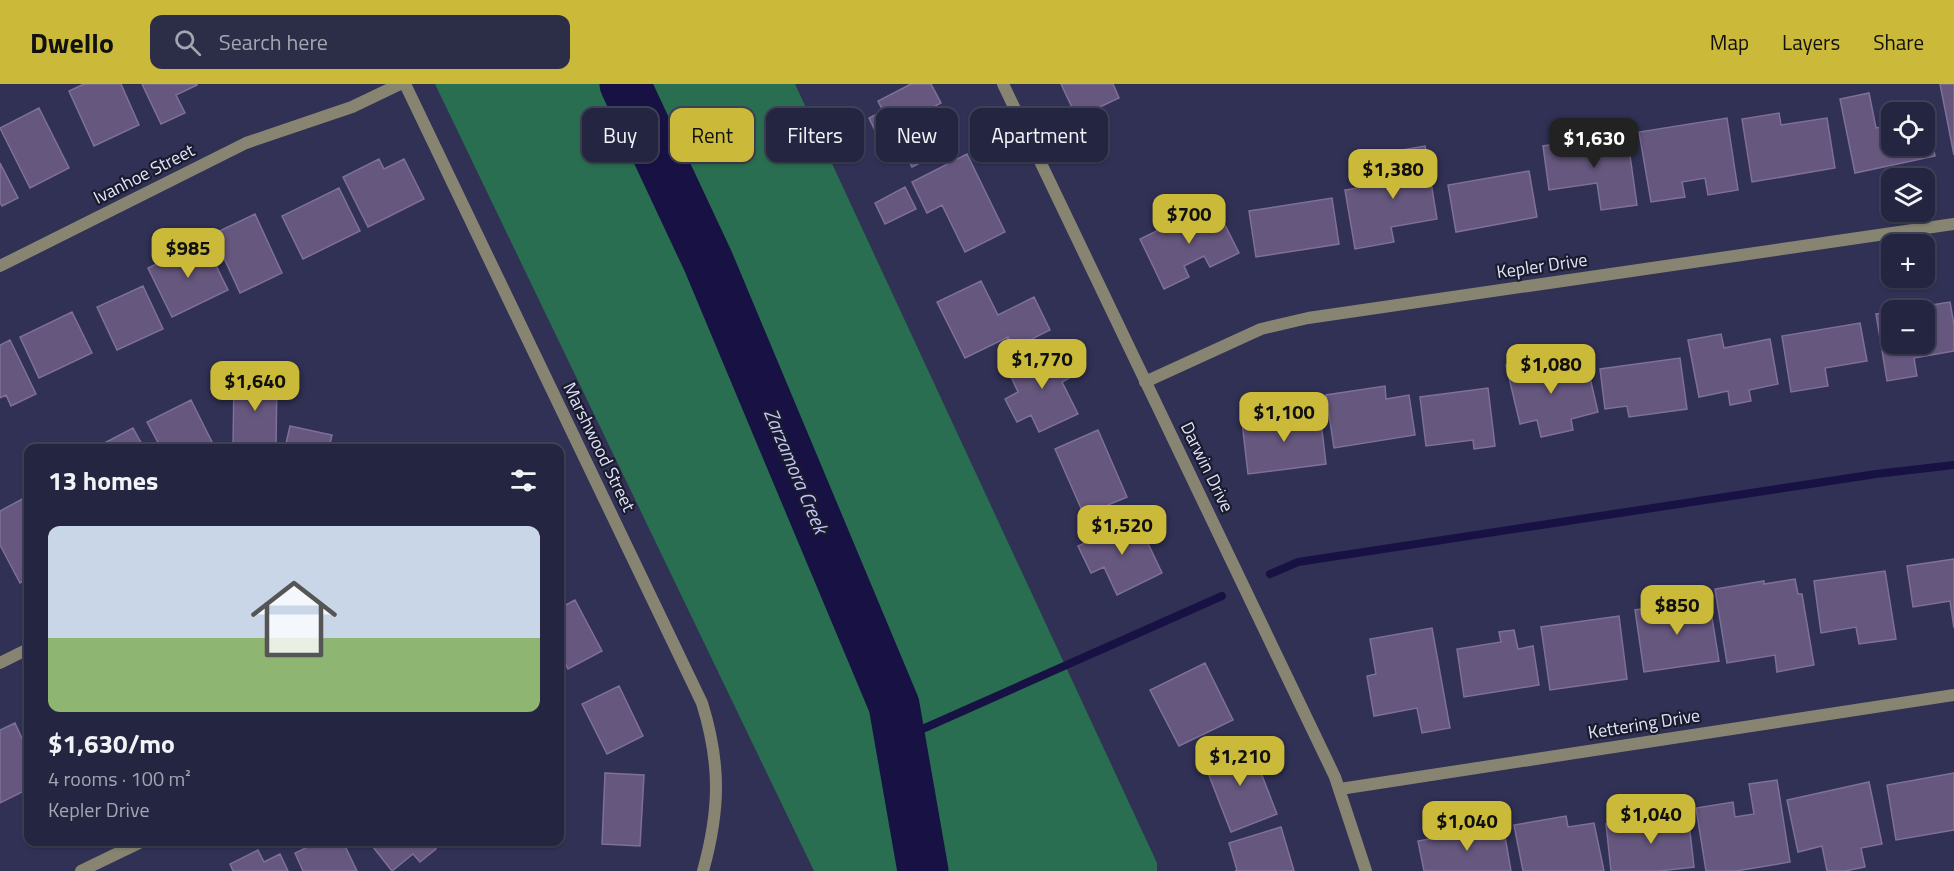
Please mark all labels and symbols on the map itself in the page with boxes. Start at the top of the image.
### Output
pin: $1,630 [1545,118,1643,169]
street label: Ivanhoe Street [89,136,200,211]
pin: $1,380 [1344,149,1442,200]
pin: $700 [1153,194,1225,245]
pin: $985 [152,228,224,279]
street label: Kepler Drive [1495,246,1589,285]
pin: $1,770 [993,339,1091,390]
pin: $1,080 [1502,344,1600,395]
pin: $1,640 [206,361,304,412]
street label: Marshwood Street [556,378,643,517]
pin: $1,100 [1235,392,1333,443]
water label: Zarzamora Creek [756,403,838,540]
street label: Darwin Drive [1174,417,1241,517]
pin: $1,520 [1073,505,1171,556]
pin: $850 [1641,585,1713,636]
street label: Kettering Drive [1586,701,1702,746]
pin: $1,210 [1191,736,1289,787]
pin: $1,040 [1602,794,1700,845]
pin: $1,040 [1418,801,1516,852]

